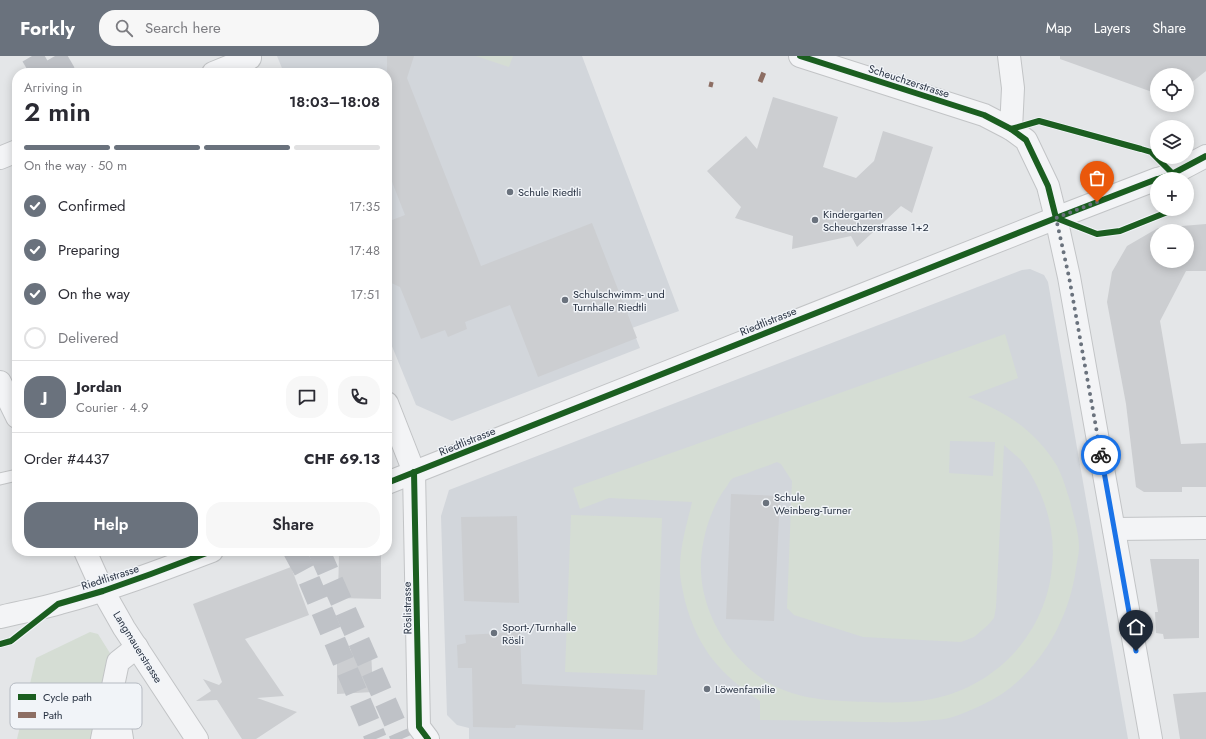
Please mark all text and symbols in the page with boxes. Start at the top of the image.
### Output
search box [99,10,379,46]
text: Forkly [20,15,75,42]
icon: search [113,17,135,39]
text: Search here [145,17,221,39]
text: Map [1046,18,1072,38]
text: Layers [1094,18,1130,38]
text: Share [1152,18,1186,38]
street label: Scheuchzerstrasse [866,60,952,102]
map controls [1150,68,1194,268]
button: locate [1150,68,1194,112]
text: Arriving in [24,78,82,97]
text: 18:03–18:08 [289,91,380,113]
text: 2 min [24,93,91,131]
button: layers [1150,120,1194,164]
text: On the way · 50 m [24,156,127,175]
pin [1080,161,1114,202]
icon: bag [1086,167,1108,189]
button: + [1150,172,1194,216]
place label: Schule Riedtli [518,184,581,200]
marker: Schule Riedtli [505,187,515,197]
icon: check [24,195,46,217]
text: Confirmed [58,195,126,217]
text: 17:35 [349,197,380,216]
place label: Kindergarten Scheuchzerstrasse 1+2 [823,206,929,235]
marker: Kindergarten Scheuchzerstrasse 1+2 [810,215,820,225]
button: − [1150,224,1194,268]
icon: check [24,239,46,261]
text: Preparing [58,239,120,261]
text: 17:48 [349,241,380,260]
icon: check [24,283,46,305]
text: On the way [58,283,130,305]
text: 17:51 [350,285,380,304]
place label: Schulschwimm- und Turnhalle Riedtli [573,286,665,315]
marker: Schulschwimm- und Turnhalle Riedtli [560,295,570,305]
street label: Riedtlistrasse [737,302,799,340]
text: Delivered [58,327,119,349]
text: Jordan [76,376,122,398]
button: chat [286,376,328,418]
button: phone [338,376,380,418]
text: J [43,386,47,408]
text: Courier · 4.9 [76,398,149,417]
street label: Riedtlistrasse [436,422,498,460]
courier [1081,435,1121,475]
icon: bike [1090,444,1112,466]
text: Order #4437 [24,448,109,470]
text: CHF 69.13 [304,448,380,470]
place label: Schule Weinberg-Turner [774,489,852,518]
marker: Schule Weinberg-Turner [761,498,771,508]
button: Help [24,502,198,548]
button: Share [206,502,380,548]
street label: Riedtlistrasse [79,560,141,594]
street label: Röslistrasse [399,581,415,634]
street label: Langmauerstrasse [109,608,167,686]
pin [1119,610,1153,651]
icon: home [1125,616,1147,638]
place label: Sport-/Turnhalle Rösli [502,619,577,648]
marker: Sport-/Turnhalle Rösli [489,628,499,638]
place label: Löwenfamilie [715,681,776,697]
legend [10,683,142,729]
marker: Löwenfamilie [702,684,712,694]
text: Cycle path [43,689,92,705]
text: Path [43,707,62,723]

